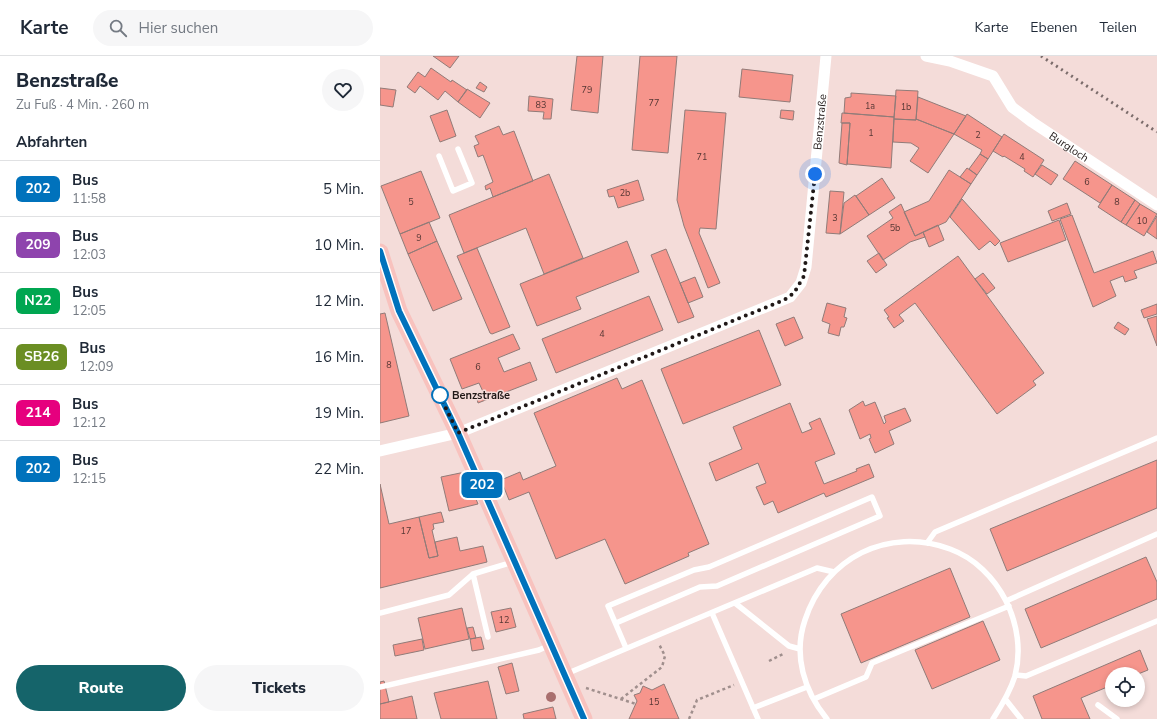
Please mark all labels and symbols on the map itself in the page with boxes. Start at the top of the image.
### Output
house number: 79 [582,84,592,96]
street label: Benzstraße [810,93,830,151]
house number: 77 [649,97,659,109]
house number: 83 [536,99,546,111]
house number: 1a [865,100,875,112]
house number: 1b [901,101,911,113]
house number: 1 [868,127,874,139]
street label: Burgloch [1046,128,1092,165]
house number: 2 [975,129,981,141]
house number: 71 [697,151,707,163]
house number: 4 [1019,151,1025,163]
your location [805,164,825,184]
house number: 6 [1084,176,1090,188]
house number: 2b [620,187,630,199]
house number: 5 [408,196,414,208]
house number: 8 [1114,196,1120,208]
house number: 3 [832,212,838,224]
house number: 10 [1137,215,1147,227]
house number: 5b [890,222,900,234]
house number: 9 [416,232,422,244]
house number: 4 [599,328,605,340]
house number: 8 [386,359,392,371]
house number: 6 [475,361,481,373]
marker: Benzstraße [431,386,449,404]
place label: Benzstraße [452,388,510,403]
line badge: 202 [459,472,505,498]
house number: 17 [401,525,411,537]
house number: 12 [499,614,509,626]
house number: 15 [649,696,659,708]

